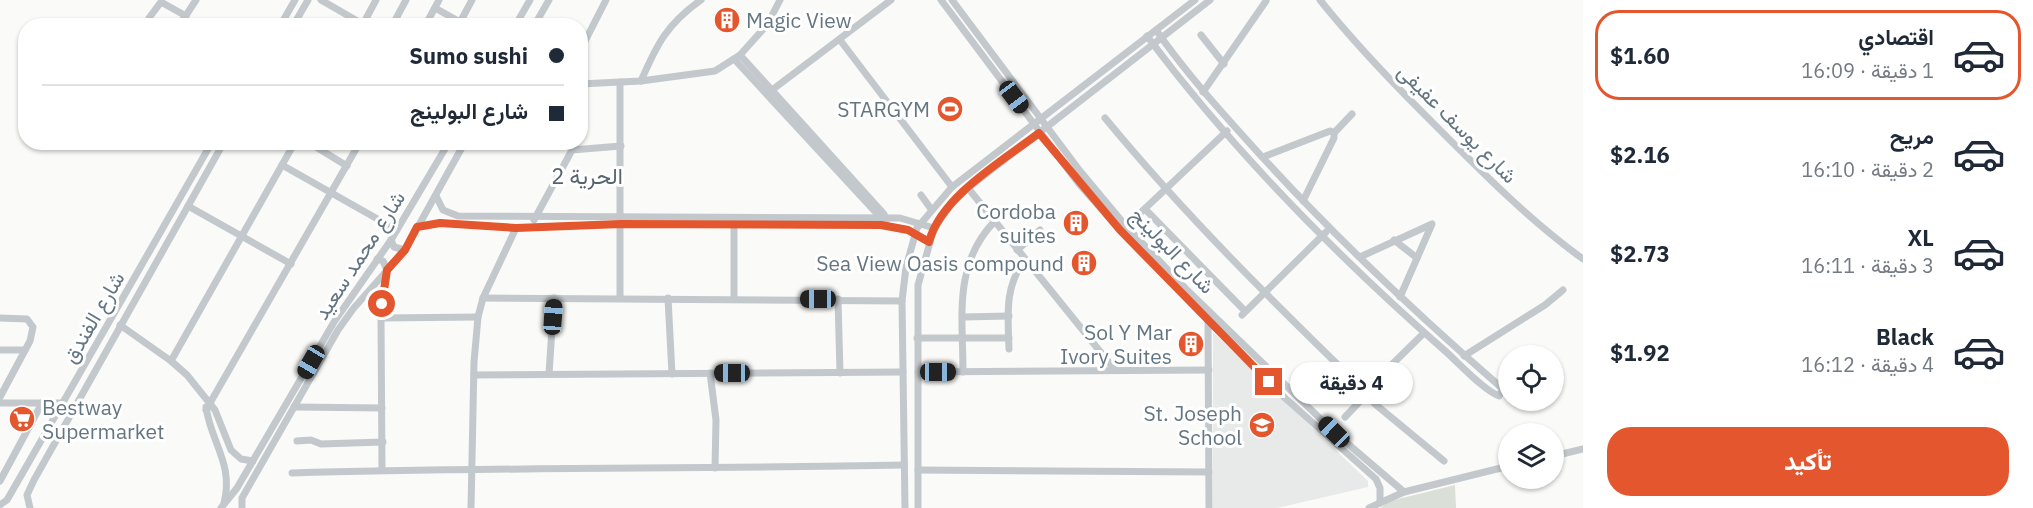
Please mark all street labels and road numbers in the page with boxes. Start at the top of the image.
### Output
street label: شارع يوسف عفيفى [1391,57,1524,190]
street label: شارع محمد سعيد [307,185,412,325]
street label: شارع البولينج [1124,201,1221,300]
street label: شارع الفندق [56,266,131,368]

